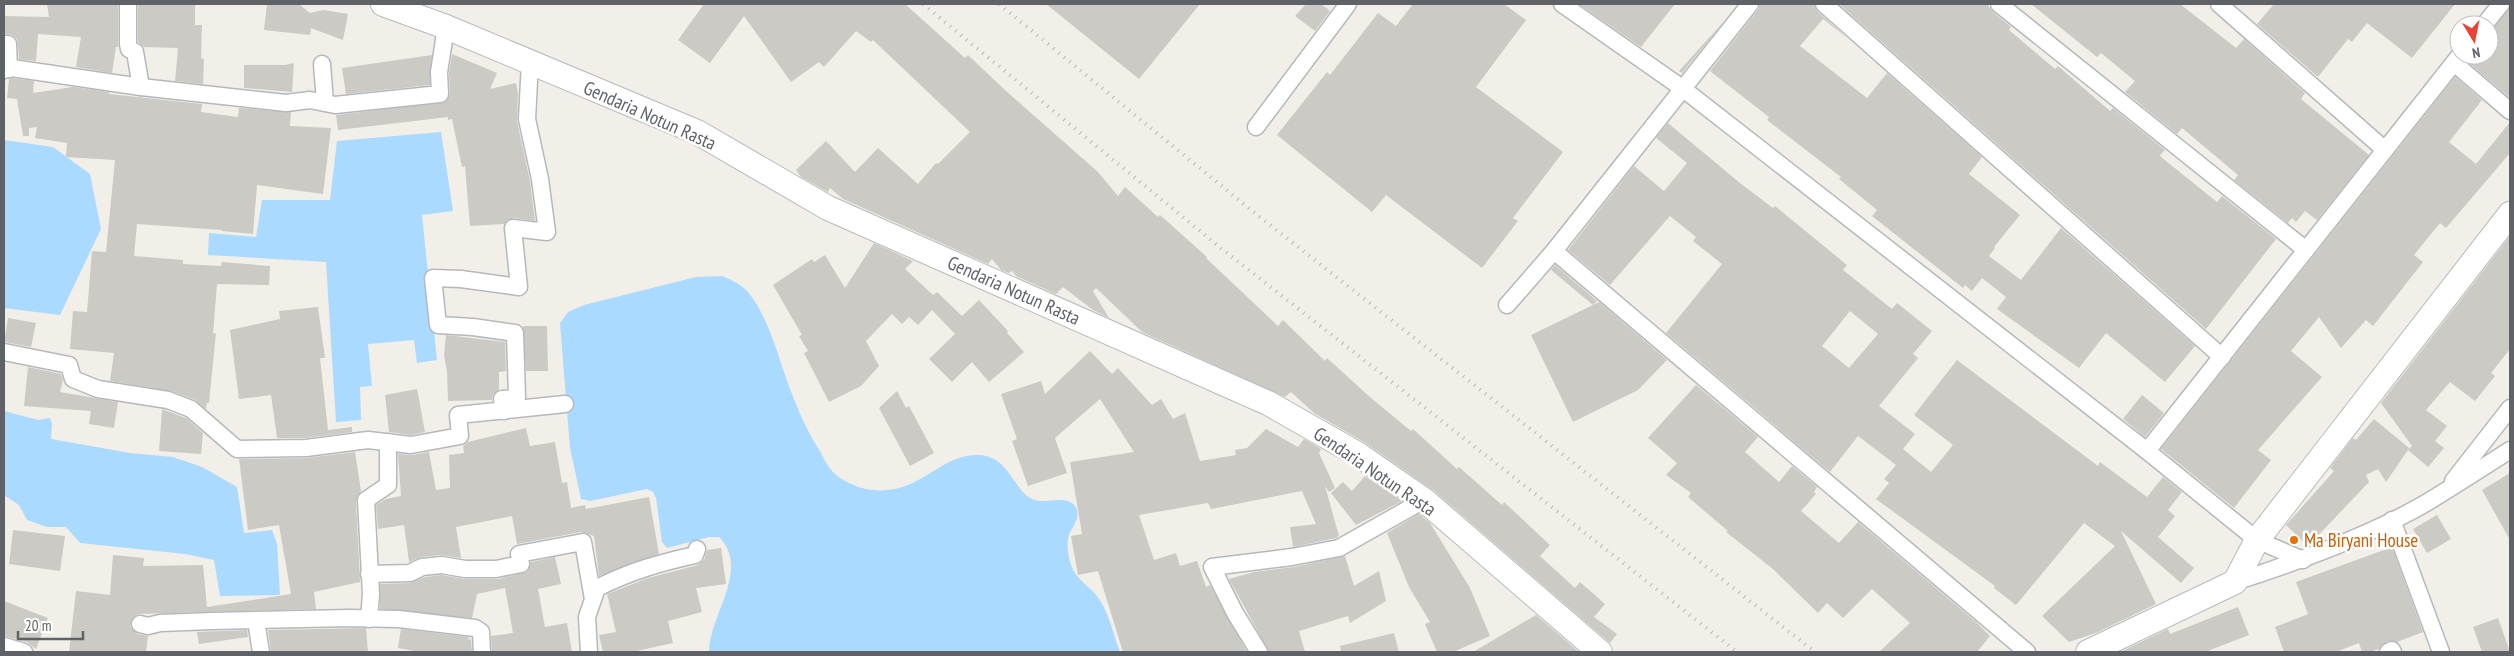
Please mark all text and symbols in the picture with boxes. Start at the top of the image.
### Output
north arrow [2449,15,2499,65]
text: N [2471,43,2482,62]
street label: Gendaria Notun Rasta [580,75,720,155]
street label: Gendaria Notun Rasta [944,250,1084,330]
street label: Gendaria Notun Rasta [1309,421,1441,521]
place label: Ma Biryani House [2304,528,2418,552]
marker: Ma Biryani House [2288,534,2300,546]
scale bar [18,608,82,640]
text: 20 m [25,616,51,635]

